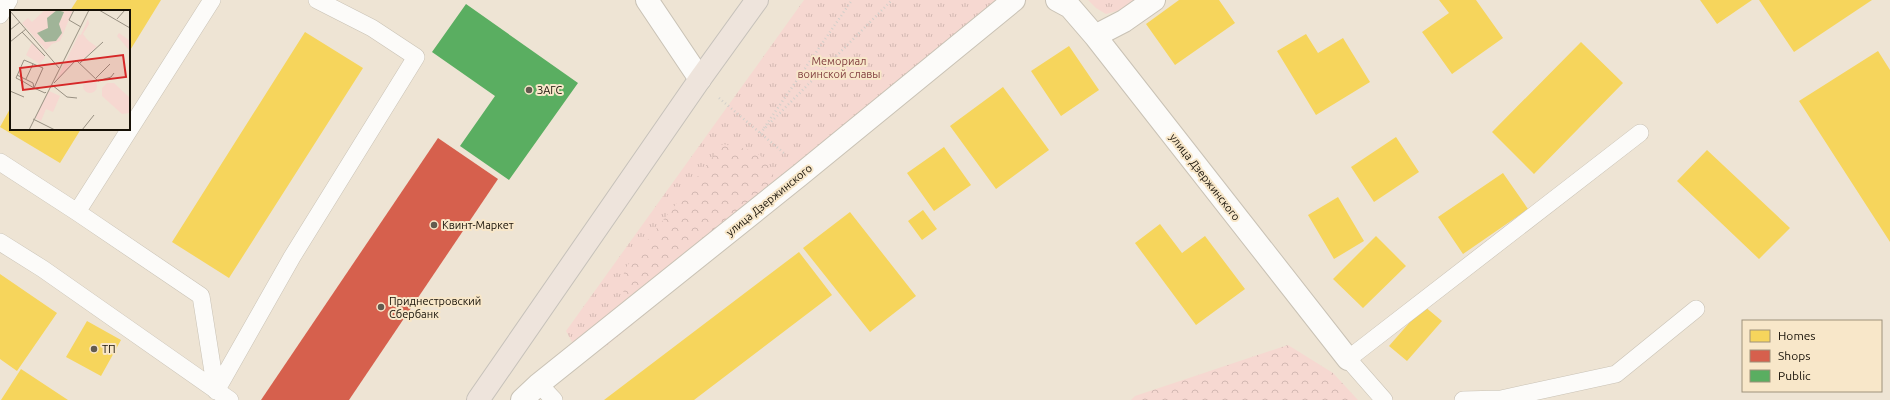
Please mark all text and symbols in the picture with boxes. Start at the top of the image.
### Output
inset map [10,10,130,130]
park label: Мемориал воинской славы [797,55,881,80]
place label: ЗАГС [537,84,563,96]
marker: ЗАГС [524,85,534,95]
street label: улица Дзержинского [1167,131,1243,223]
street label: улица Дзержинского [724,162,814,238]
place label: Квинт-Маркет [442,219,514,231]
marker: Квинт-Маркет [429,220,439,230]
place label: Приднестровский Сбербанк [389,295,481,320]
marker: Приднестровский Сбербанк [376,302,386,312]
legend [1742,320,1882,392]
text: Homes [1778,329,1816,342]
place label: ТП [102,343,116,355]
marker: ТП [89,344,99,354]
text: Shops [1778,349,1810,362]
text: Public [1778,369,1811,382]

